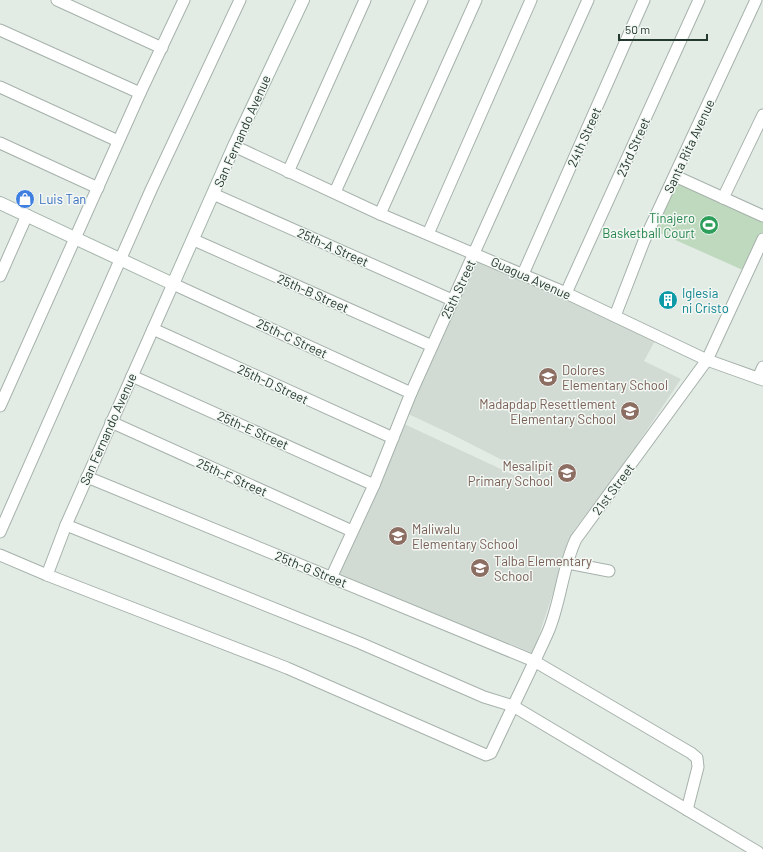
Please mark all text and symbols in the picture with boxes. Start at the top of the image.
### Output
scale bar [619,16,707,42]
text: 50 m [625,22,650,36]
street label: San Fernando Avenue [210,72,274,190]
street label: Santa Rita Avenue [660,96,718,195]
street label: 24th Street [564,105,604,169]
street label: 23rd Street [613,115,653,179]
shop icon: Luis Tan [14,188,36,210]
place label: Luis Tan [39,191,86,207]
place label: Tinajero Basketball Court [602,210,695,241]
sports icon: Tinajero Basketball Court [698,214,720,236]
street label: 25th-A Street [295,224,371,270]
street label: Guagua Avenue [488,253,574,303]
street label: 25th Street [437,257,479,321]
street label: 25th-B Street [275,270,351,316]
place label: Iglesia ni Cristo [682,285,729,316]
building icon: Iglesia ni Cristo [657,289,679,311]
street label: 25th-C Street [254,315,330,361]
street label: 25th-D Street [235,361,311,407]
place label: Dolores Elementary School [562,362,668,393]
school or university icon: Dolores Elementary School [537,366,559,388]
street label: San Fernando Avenue [76,370,140,488]
place label: Madapdap Resettlement Elementary School [479,396,616,427]
school or university icon: Madapdap Resettlement Elementary School [619,400,641,422]
street label: 25th-E Street [215,407,291,453]
street label: 25th-F Street [194,454,270,500]
place label: Mesalipit Primary School [468,458,553,489]
street label: 21st Street [588,460,638,518]
school or university icon: Mesalipit Primary School [556,462,578,484]
place label: Maliwalu Elementary School [412,521,518,552]
school or university icon: Maliwalu Elementary School [387,525,409,547]
street label: 25th-G Street [273,547,349,591]
place label: Talba Elementary School [494,553,592,584]
school or university icon: Talba Elementary School [469,557,491,579]

